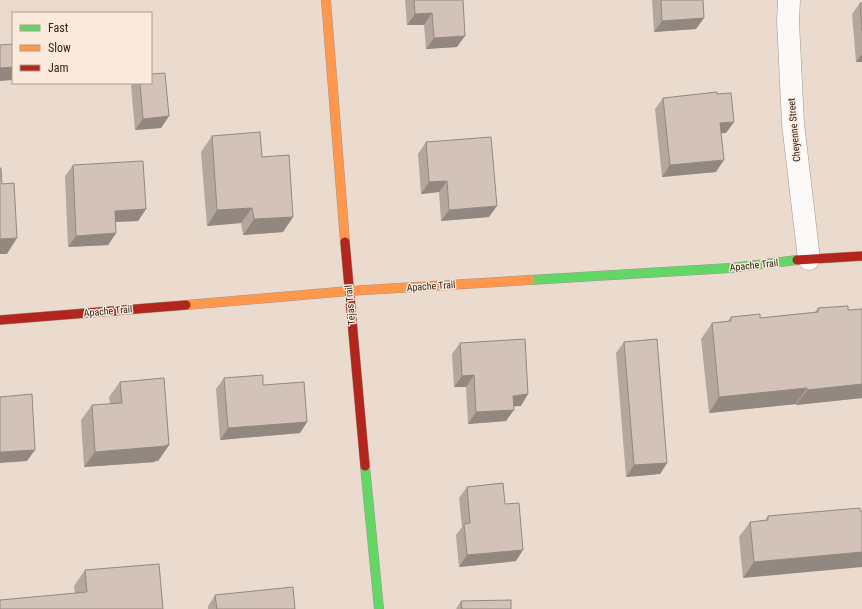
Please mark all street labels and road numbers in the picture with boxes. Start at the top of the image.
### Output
street label: Cheyenne Street [786,98,802,162]
street label: Apache Trail [729,257,779,273]
street label: Apache Trail [406,279,456,293]
street label: Tejas Trail [343,285,357,325]
street label: Apache Trail [83,303,133,319]

